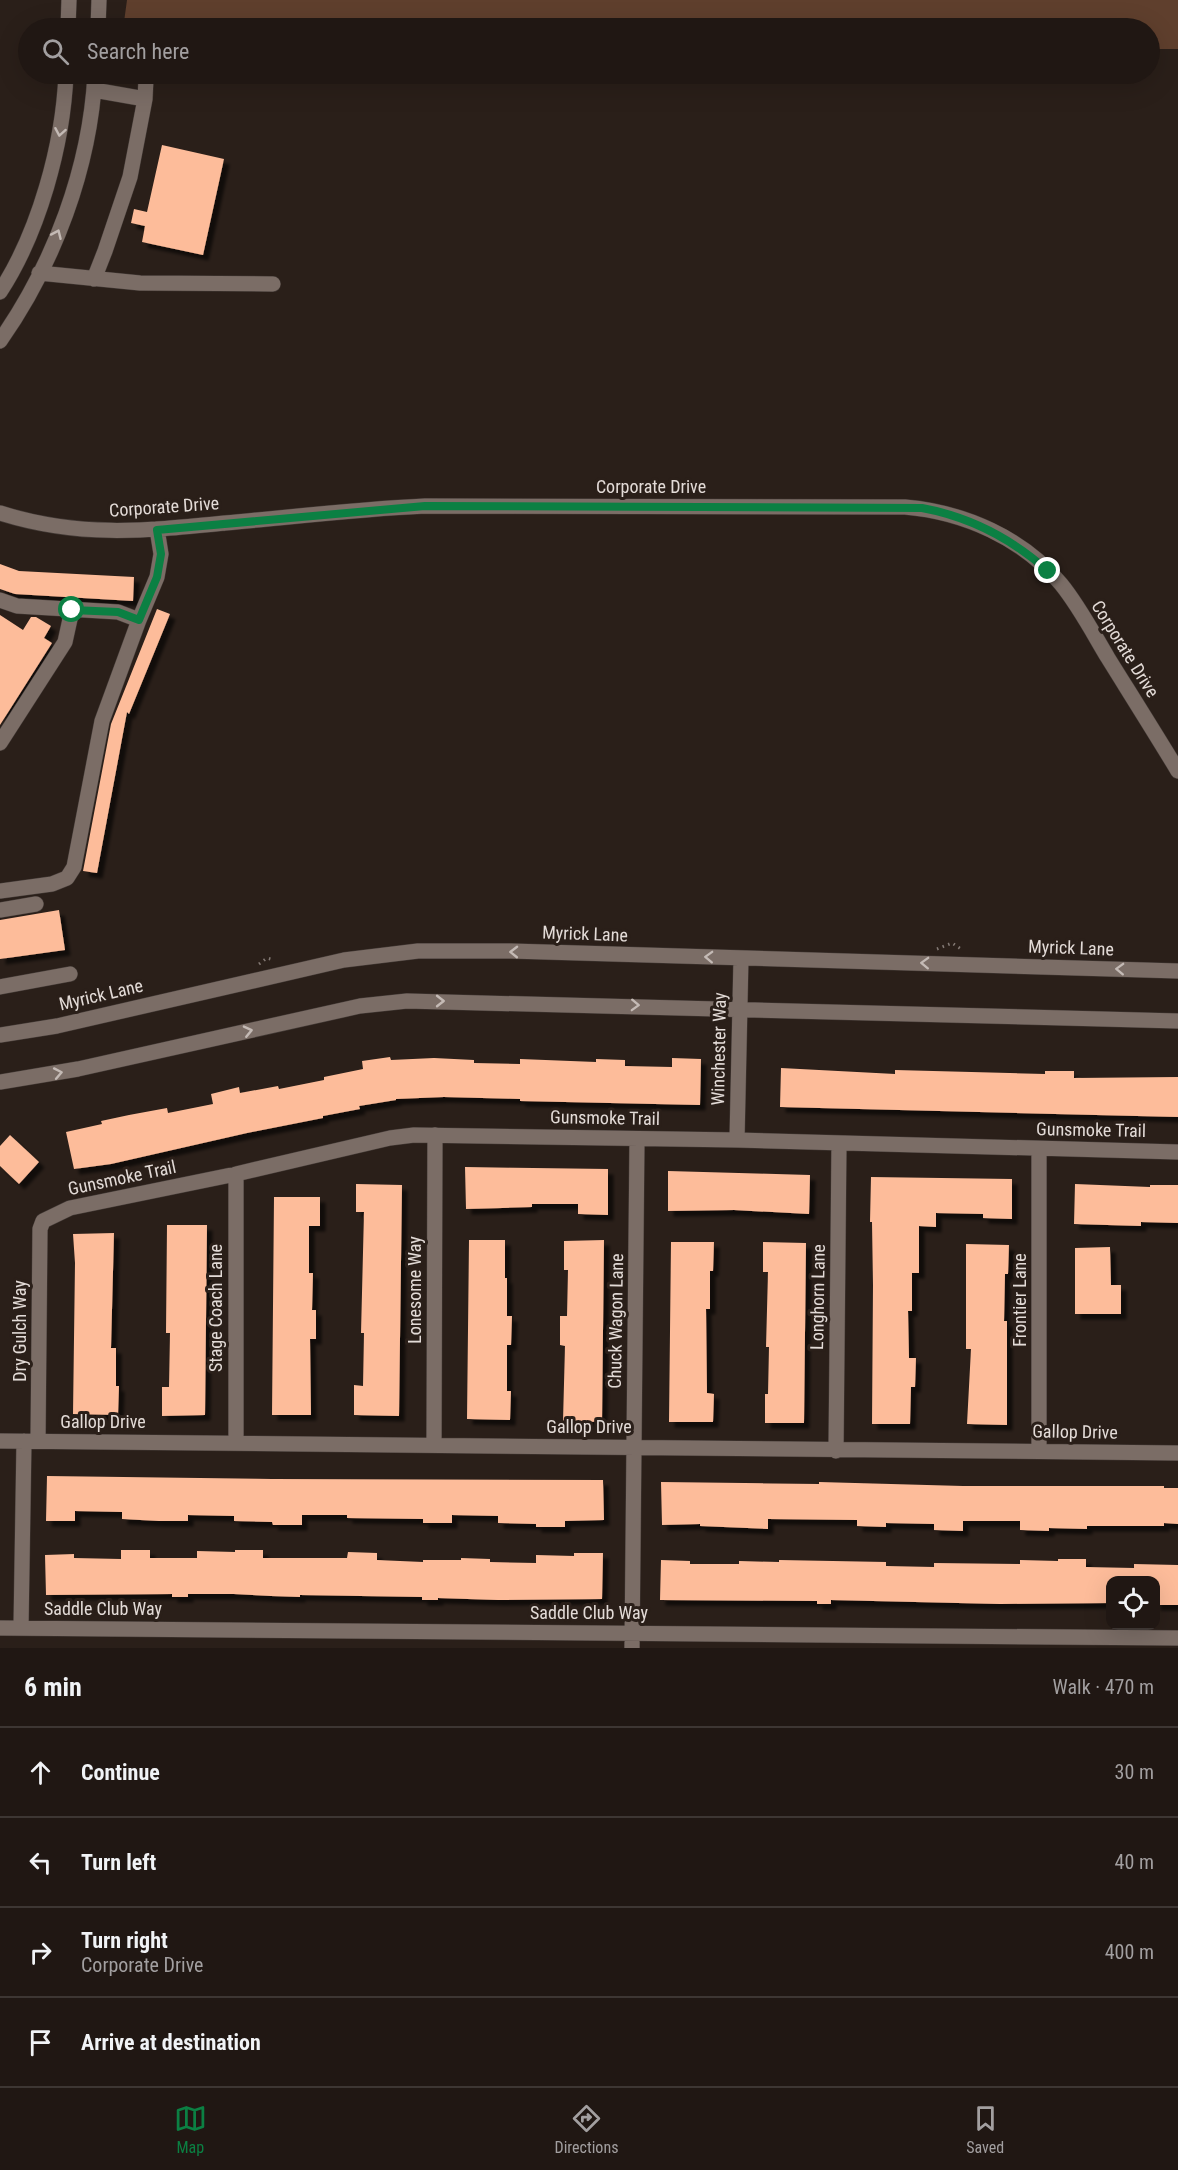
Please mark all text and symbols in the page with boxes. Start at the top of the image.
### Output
search box [18,18,1160,84]
icon: search [39,35,72,68]
text: Search here [87,39,189,64]
one-way arrow [54,126,67,136]
one-way arrow [50,229,62,240]
street label: Corporate Drive [596,476,706,497]
street label: Corporate Drive [108,492,220,521]
route end [1034,557,1060,583]
route start [58,596,84,622]
street label: Corporate Drive [1087,596,1164,701]
street label: Myrick Lane [542,922,628,945]
street label: Myrick Lane [1028,936,1114,959]
one-way arrow [509,945,518,958]
one-way arrow [704,951,713,964]
one-way arrow [920,957,929,970]
one-way arrow [1115,963,1124,975]
street label: Myrick Lane [57,975,145,1014]
street label: Winchester Way [707,992,730,1106]
one-way arrow [436,995,445,1007]
one-way arrow [631,999,640,1012]
one-way arrow [243,1025,253,1038]
one-way arrow [52,1067,62,1080]
street label: Gunsmoke Trail [550,1106,660,1129]
street label: Gunsmoke Trail [1036,1118,1146,1141]
street label: Gunsmoke Trail [66,1156,178,1199]
street label: Lonesome Way [404,1236,425,1344]
street label: Stage Coach Lane [205,1244,226,1372]
street label: Longhorn Lane [806,1244,829,1350]
street label: Chuck Wagon Lane [604,1253,627,1389]
street label: Frontier Lane [1009,1253,1030,1347]
street label: Dry Gulch Way [9,1280,30,1382]
street label: Gallop Drive [60,1411,146,1432]
street label: Gallop Drive [546,1416,632,1437]
street label: Gallop Drive [1032,1420,1118,1443]
map controls [1106,1576,1160,1630]
button: locate [1106,1576,1160,1630]
street label: Saddle Club Way [44,1598,162,1619]
street label: Saddle Club Way [530,1602,648,1623]
text: 6 min [24,1672,82,1702]
text: Walk · 470 m [1053,1675,1154,1699]
icon: ahead [24,1756,57,1789]
text: Continue [81,1760,160,1785]
text: 30 m [1115,1760,1154,1784]
icon: left [24,1846,57,1879]
text: Turn left [81,1850,156,1875]
text: 40 m [1115,1850,1154,1874]
text: Turn right [81,1928,168,1953]
icon: right [24,1936,57,1969]
text: 400 m [1105,1940,1154,1964]
text: Corporate Drive [81,1953,203,1977]
icon: arrive [24,2026,57,2059]
text: Arrive at destination [81,2030,261,2055]
tab: Map [174,2102,207,2157]
tab: Directions [555,2102,618,2157]
tab: Saved [966,2102,1004,2157]

